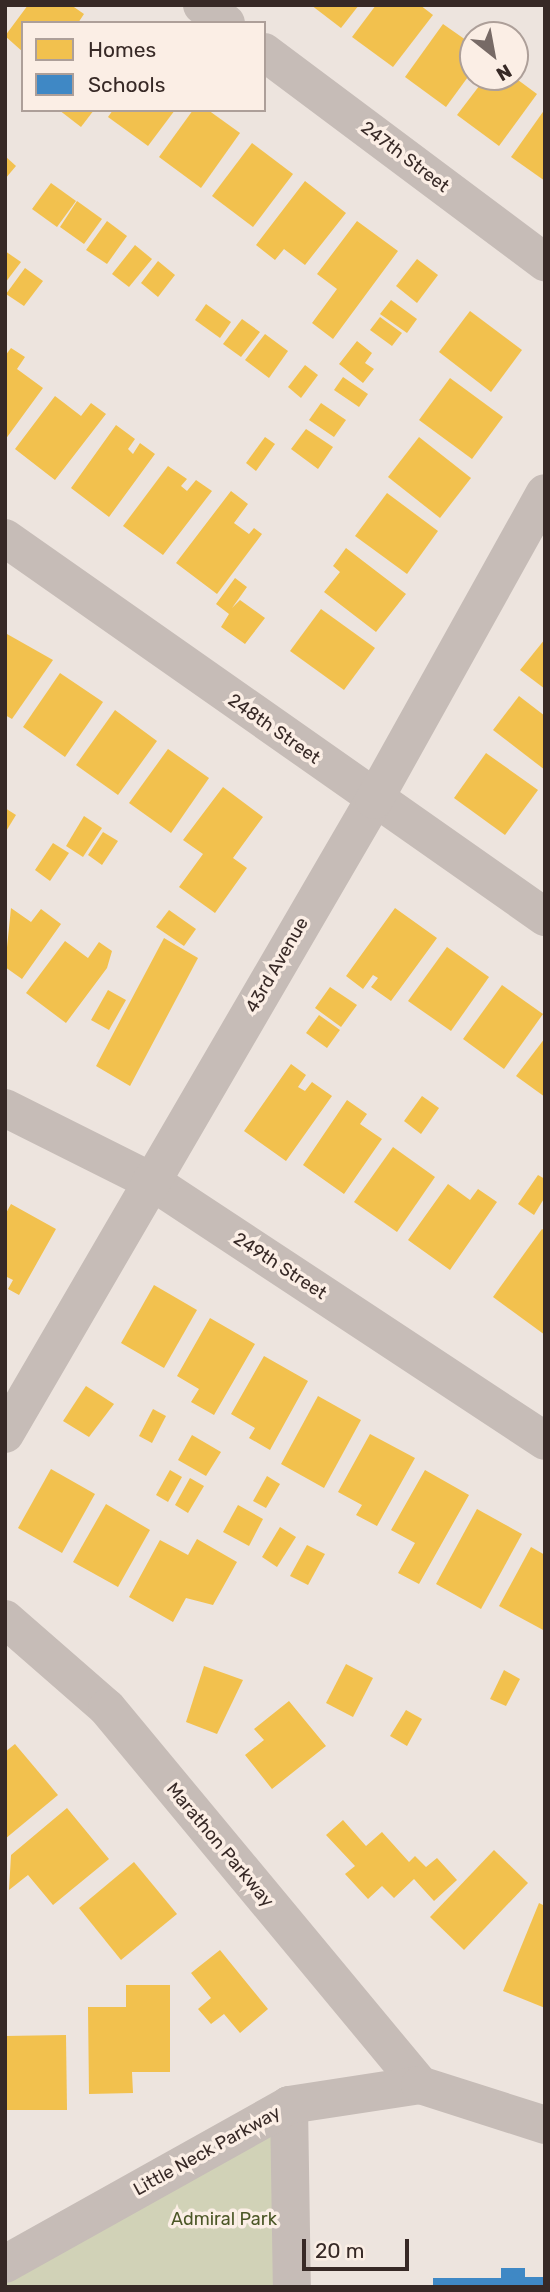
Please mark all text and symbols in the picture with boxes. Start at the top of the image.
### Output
legend [21,21,266,112]
north arrow [459,21,529,91]
text: Homes [88,37,156,62]
text: N [492,59,516,86]
text: Schools [88,72,165,97]
street label: 247th Street [357,117,453,197]
street label: 248th Street [224,689,324,769]
street label: 43rd Avenue [241,913,313,1017]
street label: 249th Street [229,1228,331,1304]
street label: Marathon Parkway [162,1778,278,1912]
street label: Little Neck Parkway [130,2102,284,2200]
park label: Admiral Park [171,2208,277,2230]
scale bar [305,2226,412,2270]
text: 20 m [315,2238,364,2263]

